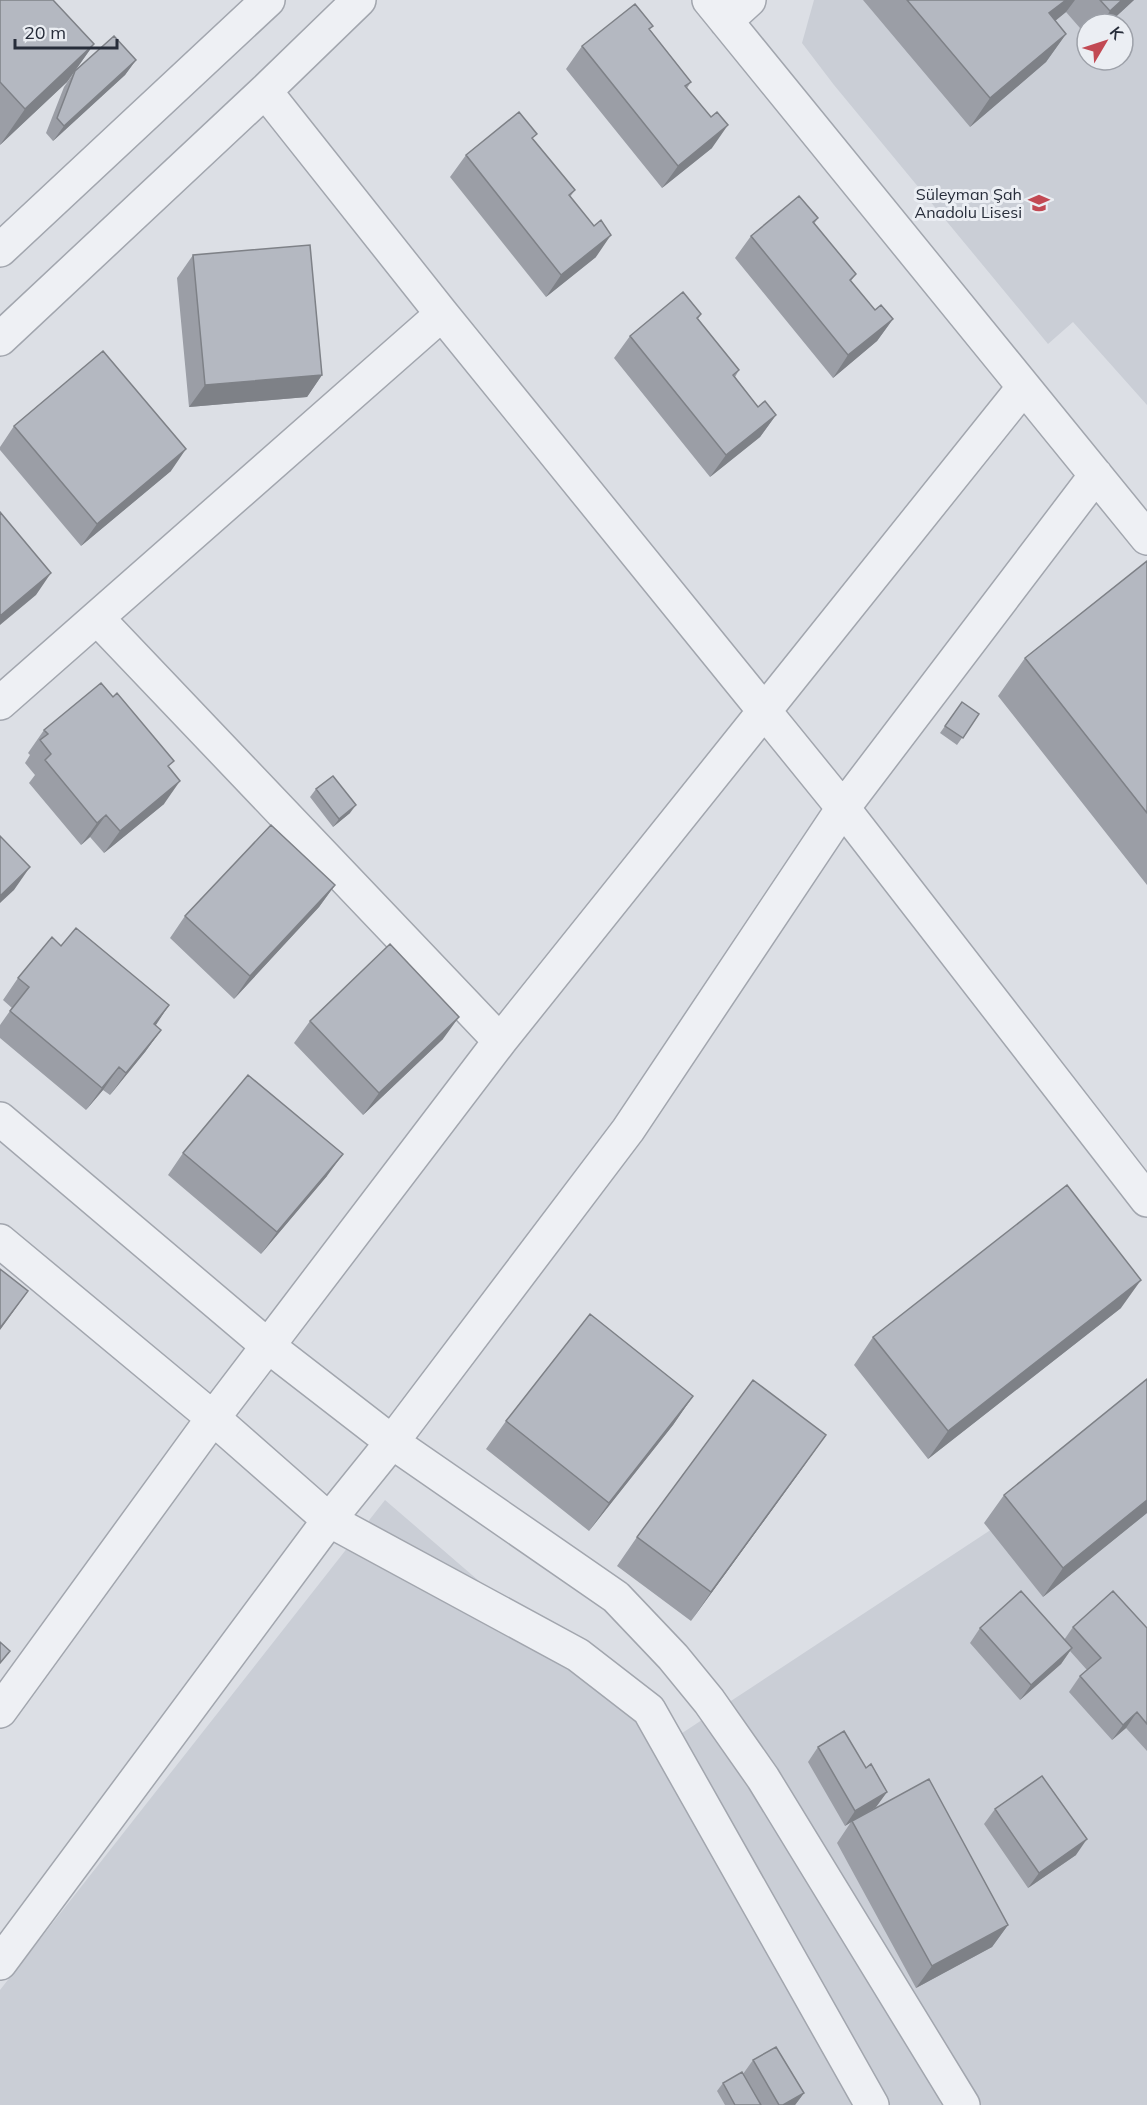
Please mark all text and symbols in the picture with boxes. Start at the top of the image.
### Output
scale bar [15,12,117,50]
north arrow [1075,12,1135,72]
text: 20 m [24,21,66,44]
text: K [1106,22,1129,44]
place label: Süleyman Şah Anadolu Lisesi [914,184,1022,222]
school or university icon: Süleyman Şah Anadolu Lisesi [1027,191,1051,215]

